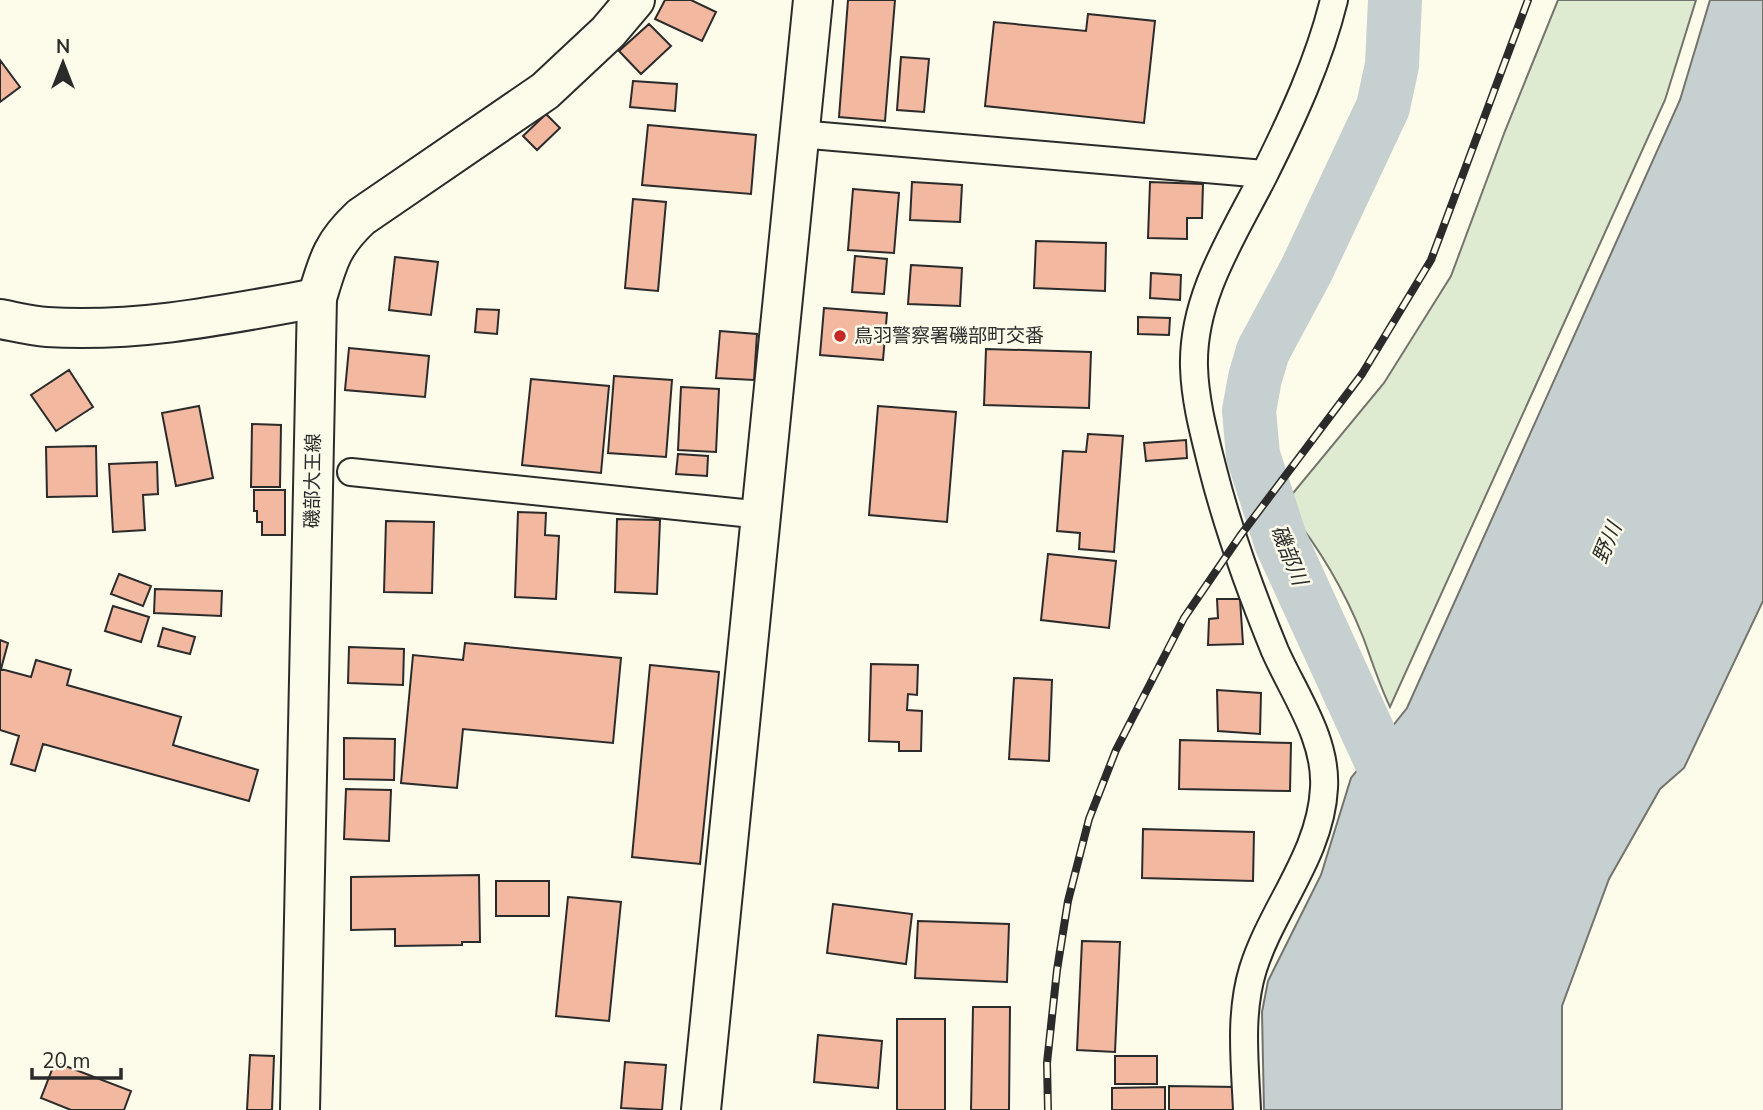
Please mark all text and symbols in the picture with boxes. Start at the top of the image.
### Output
north arrow [28,28,98,98]
text: N [56,34,70,60]
place label: 鳥羽警察署磯部町交番 [854,323,1044,349]
marker: 鳥羽警察署磯部町交番 [832,328,848,344]
street label: 磯部大王線 [299,433,327,529]
water label: 野川 [1586,516,1629,568]
water label: 磯部川 [1264,521,1315,591]
scale bar [32,1036,121,1080]
text: 20 m [42,1047,91,1075]

